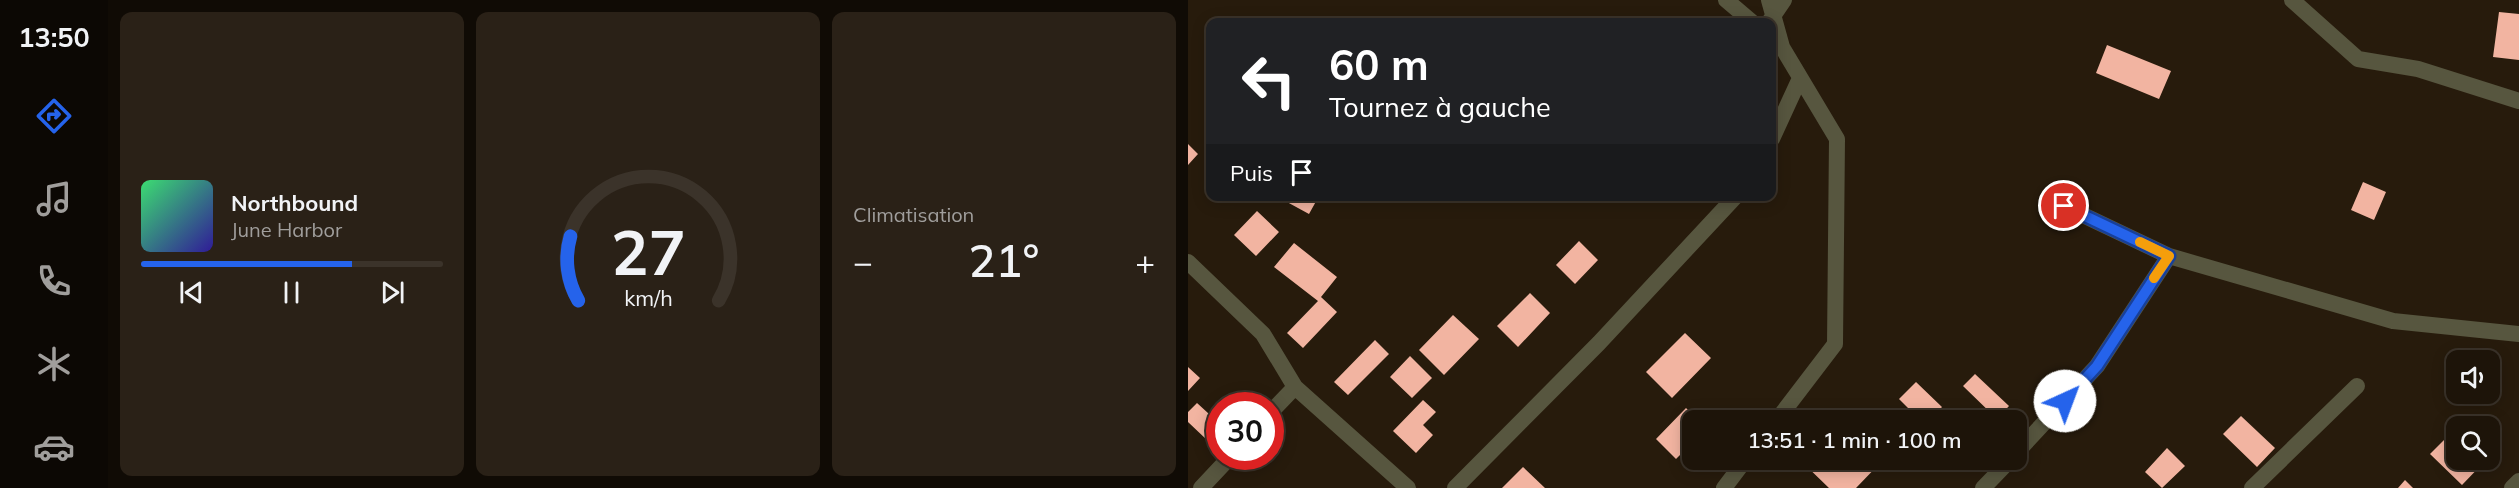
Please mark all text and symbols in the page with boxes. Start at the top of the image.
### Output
text: 13:50 [18,20,90,54]
text: 60 m [1329,38,1429,91]
icon: left [1230,42,1308,120]
text: Tournez à gauche [1329,90,1551,124]
icon: directions [33,95,75,137]
icon: arrive [1285,156,1318,189]
text: Puis [1230,159,1273,187]
icon: music [33,178,75,220]
pin [2038,180,2089,231]
text: Northbound [231,189,358,217]
icon: arrive [2047,189,2080,222]
text: Climatisation [853,202,974,227]
text: 27 [611,212,685,291]
text: June Harbor [231,217,342,242]
text: 21° [969,232,1039,288]
text: − [853,241,873,282]
text: + [1135,241,1155,282]
icon: phone [33,260,75,302]
icon: previous [175,276,208,309]
icon: pause [275,276,308,309]
icon: next [376,276,409,309]
text: km/h [624,284,672,311]
icon: climate [33,343,75,385]
map controls [2446,350,2500,470]
button: sound [2446,350,2500,404]
position arrow [2033,369,2097,433]
speed limit sign: 30 [1206,392,1284,470]
button: search [2446,416,2500,470]
icon: car [33,426,75,468]
text: 13:51 · 1 min · 100 m [1747,426,1962,454]

